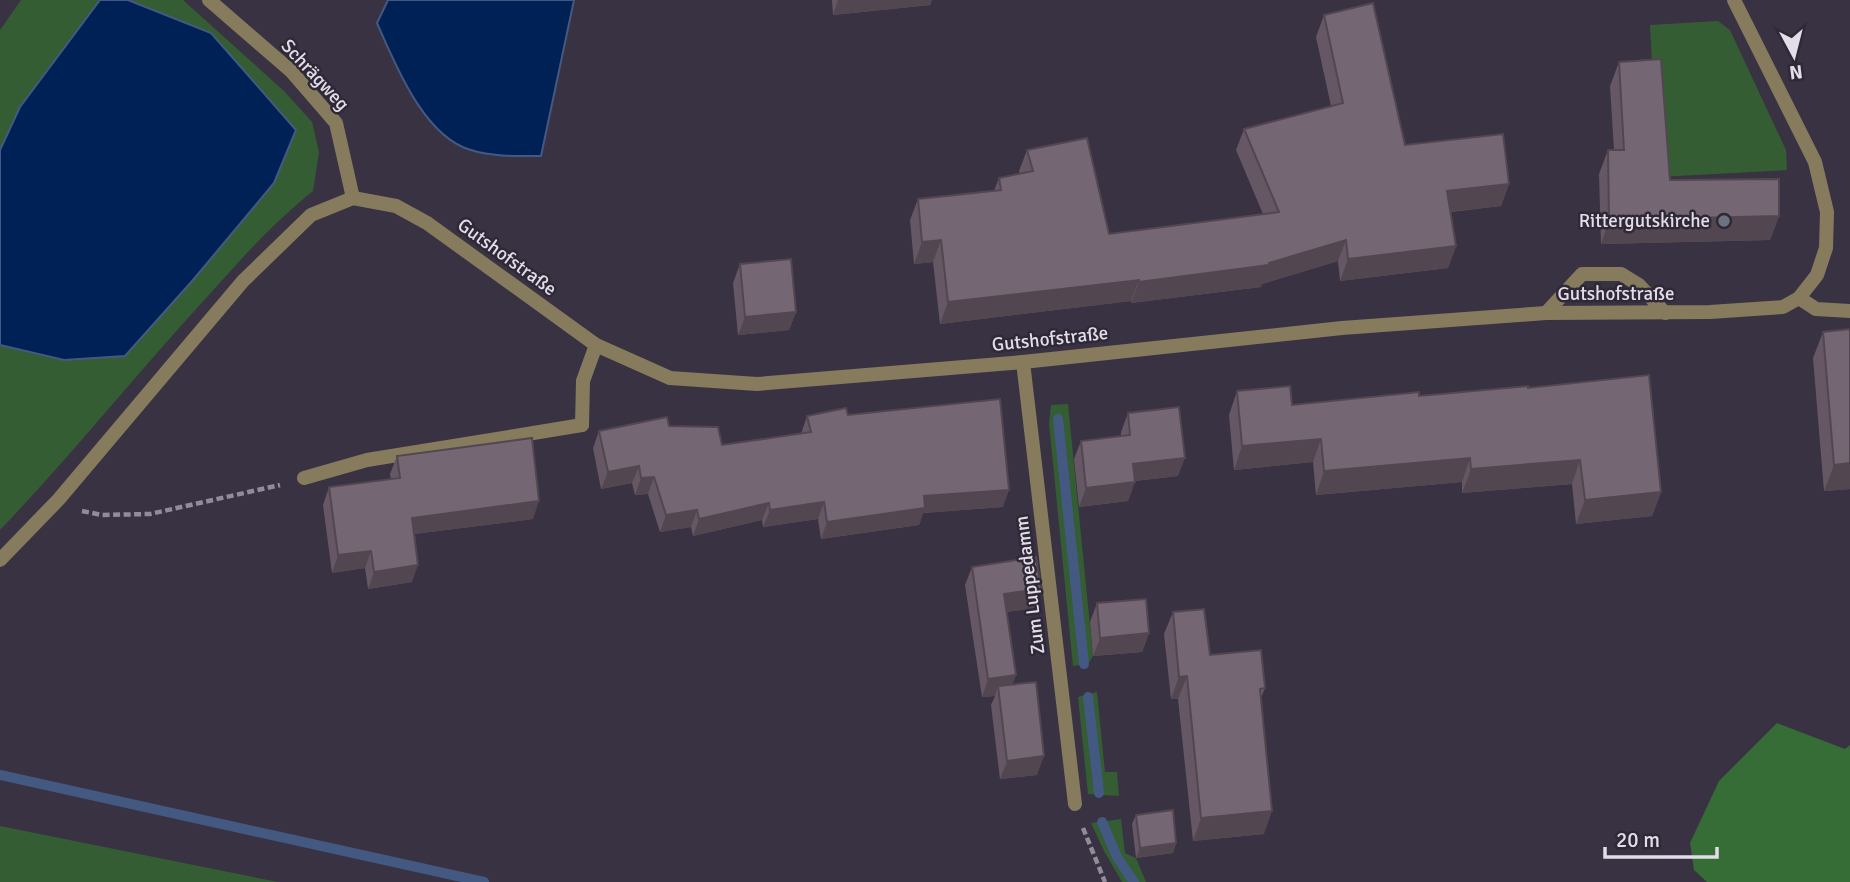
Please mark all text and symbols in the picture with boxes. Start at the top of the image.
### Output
north arrow [1759,21,1829,91]
street label: Schrägweg [276,34,354,116]
text: N [1788,59,1804,85]
place label: Rittergutskirche [1579,209,1710,233]
street label: Gutshofstraße [453,213,561,301]
marker: Rittergutskirche [1716,213,1732,229]
street label: Gutshofstraße [1558,282,1674,306]
street label: Gutshofstraße [991,321,1109,357]
street label: Zum Luppedamm [1010,514,1050,656]
scale bar [1605,816,1717,860]
text: 20 m [1616,827,1660,853]

